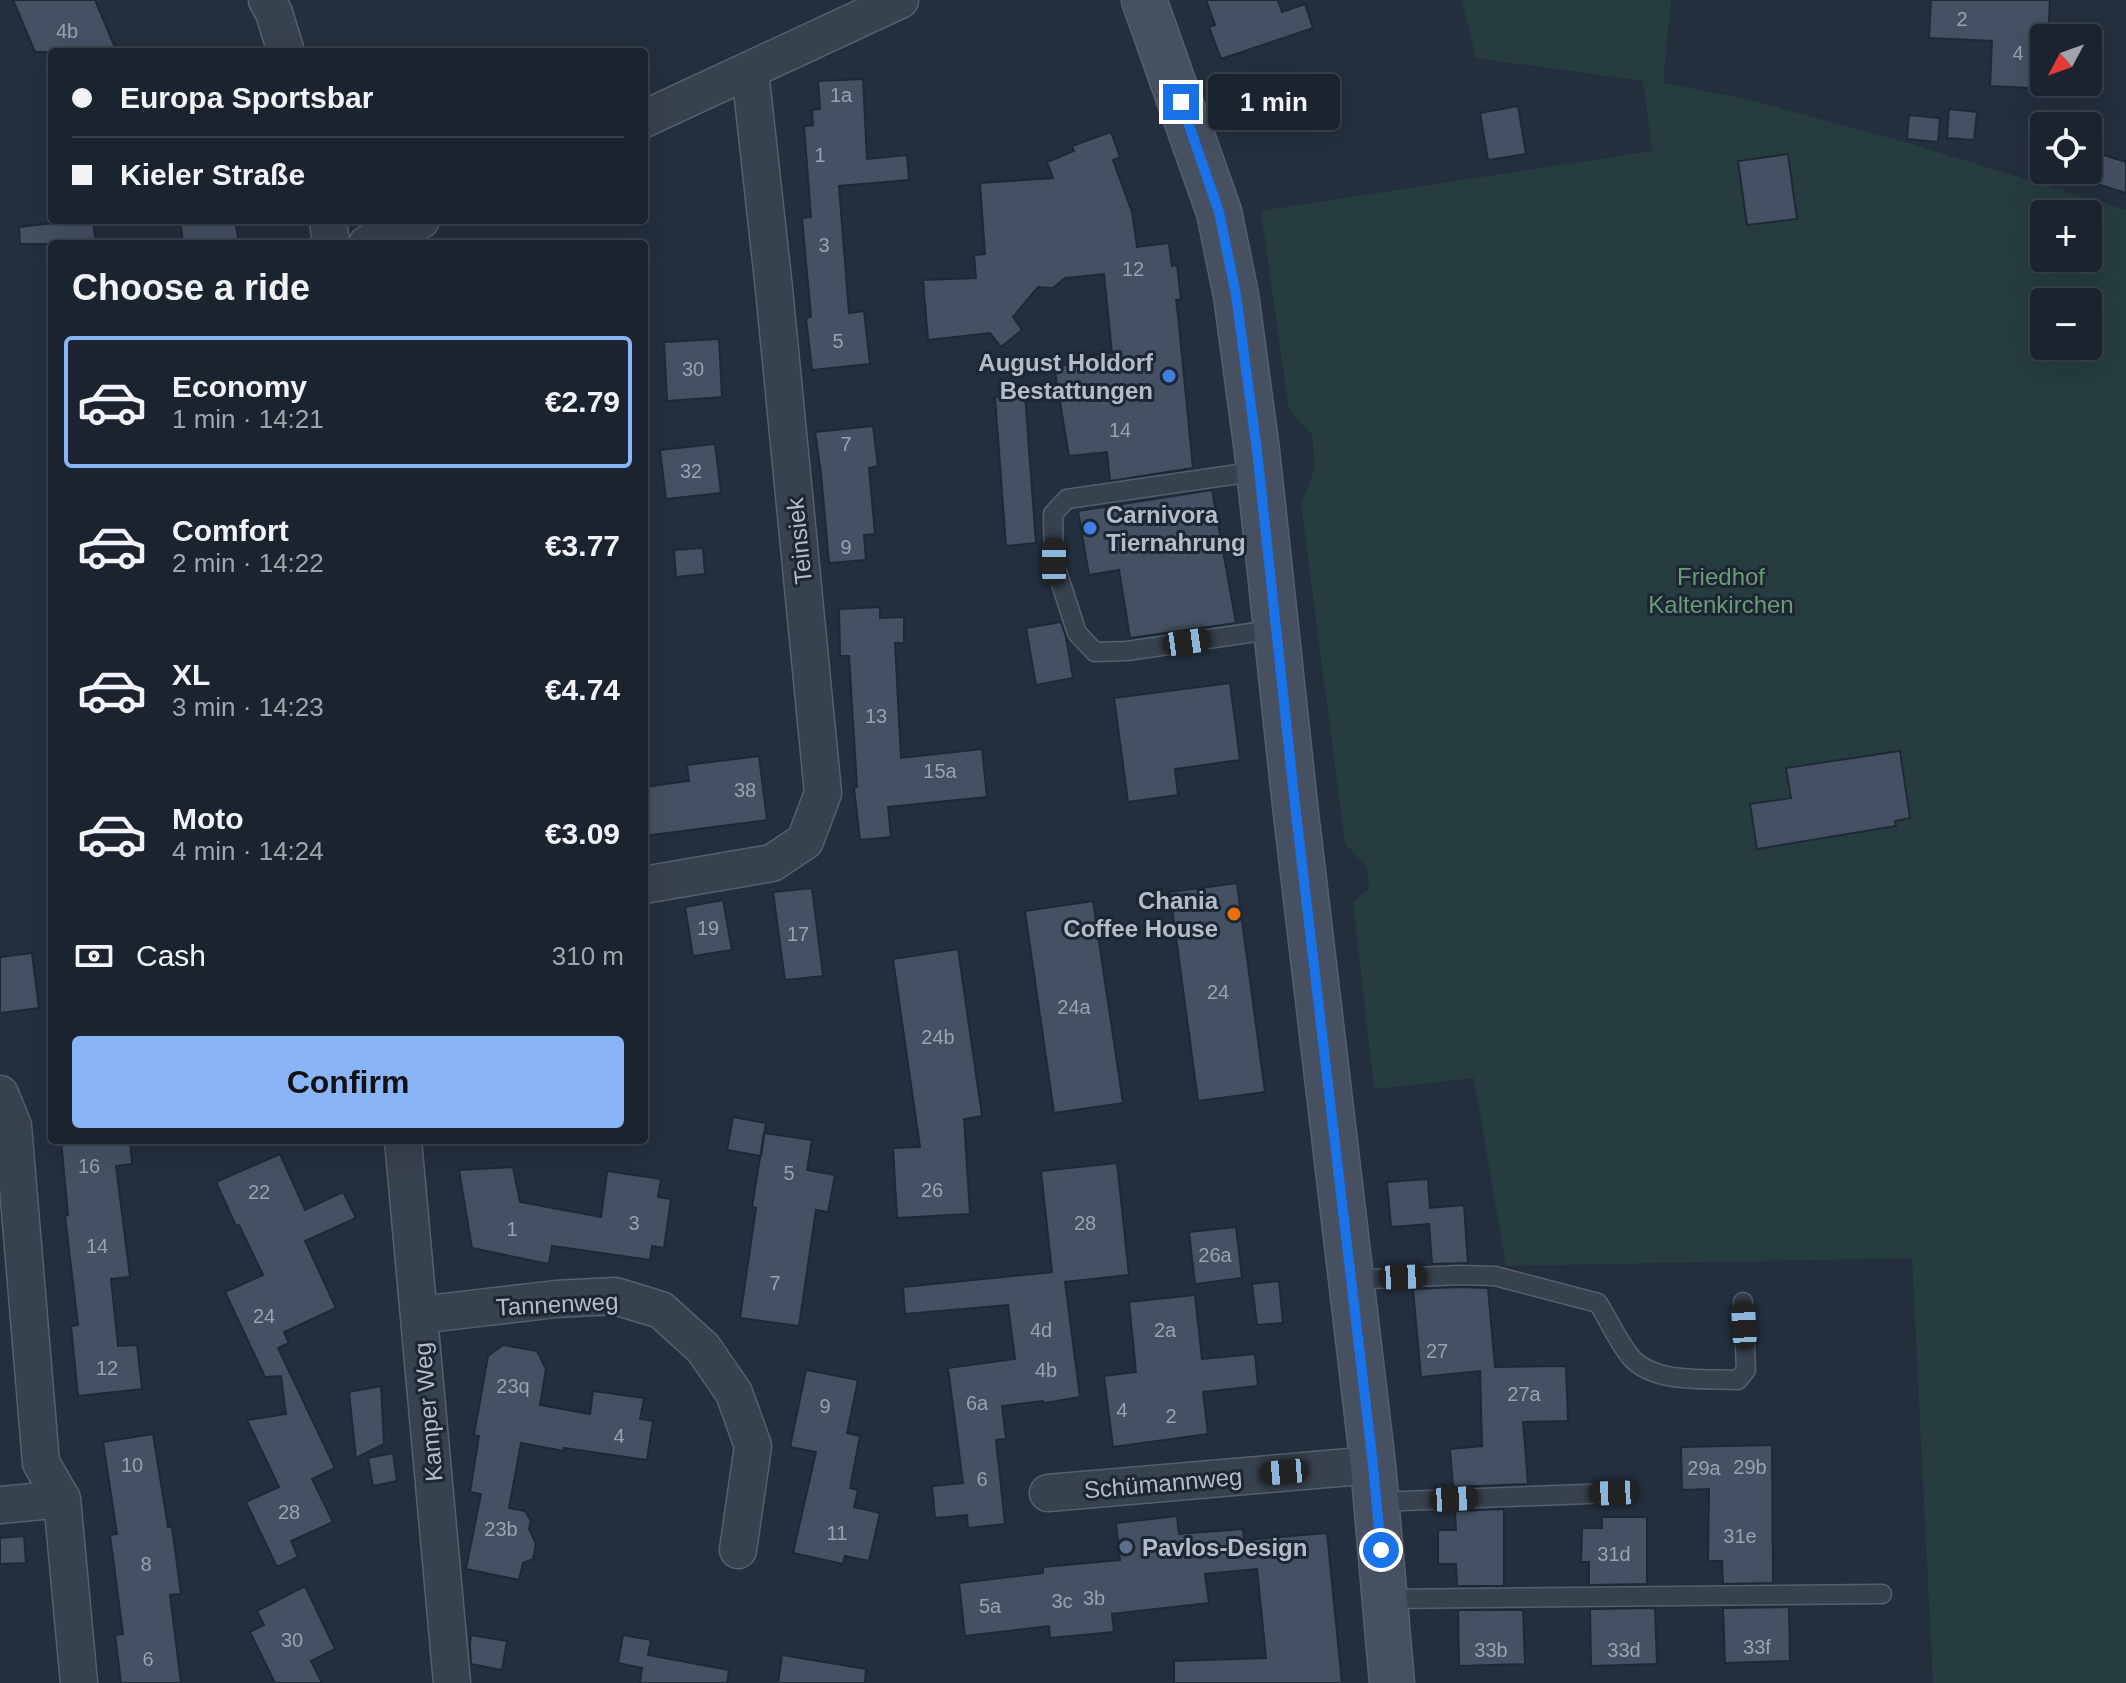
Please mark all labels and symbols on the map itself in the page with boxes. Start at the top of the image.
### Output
house number: 2 [1956,8,1968,30]
house number: 4b [56,20,78,42]
north arrow [2030,24,2102,96]
house number: 4 [2012,42,2024,64]
callout: 1 min [1209,74,1341,130]
house number: 1a [830,84,853,106]
route end [1163,84,1199,120]
house number: 1 [814,144,826,166]
house number: 3 [818,234,830,256]
house number: 12 [1122,258,1144,280]
house number: 5 [832,330,844,352]
place label: August Holdorf Bestattungen [978,349,1154,404]
house number: 30 [682,358,704,380]
marker: August Holdorf Bestattungen [1160,367,1178,385]
house number: 14 [1109,419,1131,441]
house number: 7 [840,433,852,455]
house number: 32 [680,460,702,482]
street label: Teinsiek [781,495,817,586]
place label: Carnivora Tiernahrung [1106,501,1246,556]
marker: Carnivora Tiernahrung [1081,519,1099,537]
house number: 9 [840,536,852,558]
car [1042,538,1066,586]
park label: Friedhof Kaltenkirchen [1648,563,1794,618]
car [1162,627,1212,657]
house number: 13 [865,705,887,727]
house number: 15a [923,760,958,782]
house number: 38 [734,779,756,801]
place label: Chania Coffee House [1063,887,1219,942]
marker: Chania Coffee House [1225,905,1243,923]
house number: 19 [697,917,719,939]
house number: 17 [787,923,809,945]
house number: 24 [1207,981,1229,1003]
house number: 24a [1057,996,1092,1018]
house number: 24b [921,1026,955,1048]
house number: 16 [78,1155,100,1177]
house number: 5 [783,1162,795,1184]
house number: 26 [921,1179,943,1201]
house number: 22 [248,1181,270,1203]
house number: 3 [628,1212,640,1234]
house number: 28 [1074,1212,1096,1234]
house number: 1 [506,1218,518,1240]
house number: 14 [86,1235,108,1257]
house number: 26a [1198,1244,1233,1266]
car [1379,1264,1427,1290]
house number: 7 [769,1272,781,1294]
street label: Tannenweg [495,1287,619,1321]
car [1731,1300,1757,1350]
house number: 24 [253,1305,275,1327]
house number: 4d [1030,1319,1052,1341]
house number: 2a [1154,1319,1177,1341]
house number: 27 [1426,1340,1448,1362]
street label: Kamper Weg [408,1341,448,1483]
house number: 12 [96,1357,118,1379]
house number: 4b [1035,1359,1057,1381]
house number: 23q [496,1375,530,1397]
house number: 27a [1507,1383,1542,1405]
house number: 6a [966,1392,989,1414]
house number: 9 [819,1395,831,1417]
house number: 4 [1116,1399,1128,1421]
house number: 2 [1165,1405,1177,1427]
house number: 4 [613,1425,625,1447]
house number: 10 [121,1454,143,1476]
house number: 29b [1733,1456,1767,1478]
house number: 29a [1687,1457,1722,1479]
car [1259,1458,1309,1486]
street label: Schümannweg [1083,1463,1243,1503]
house number: 6 [976,1468,988,1490]
car [1589,1480,1637,1506]
car [1429,1486,1479,1512]
house number: 28 [278,1501,300,1523]
house number: 23b [484,1518,518,1540]
house number: 11 [827,1522,847,1544]
house number: 31e [1723,1525,1757,1547]
route start [1363,1532,1399,1568]
place label: Pavlos-Design [1142,1534,1307,1561]
marker: Pavlos-Design [1117,1538,1135,1556]
house number: 31d [1597,1543,1631,1565]
house number: 8 [140,1553,152,1575]
house number: 3b [1083,1587,1105,1609]
house number: 3c [1051,1590,1073,1612]
house number: 5a [979,1595,1002,1617]
house number: 30 [281,1629,303,1651]
house number: 33f [1743,1636,1771,1658]
house number: 33b [1474,1639,1508,1661]
house number: 33d [1607,1639,1641,1661]
house number: 6 [142,1648,154,1670]

